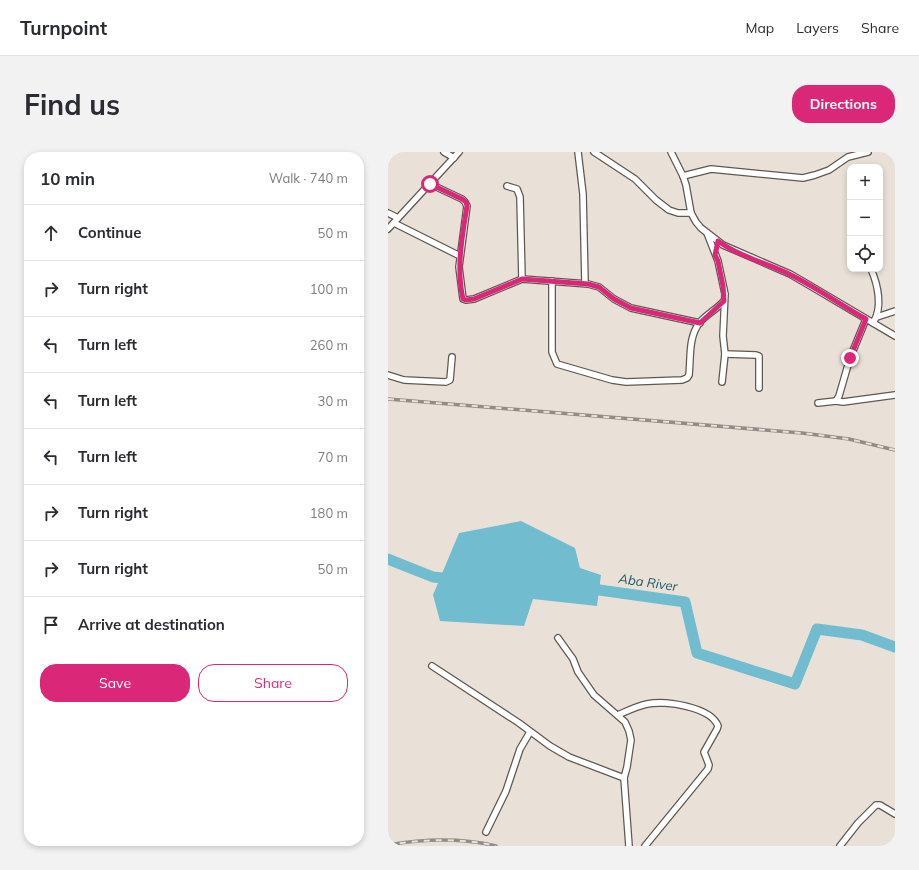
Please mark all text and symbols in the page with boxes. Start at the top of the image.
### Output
text: Turnpoint [20,16,107,40]
text: Map [745,19,774,37]
text: Layers [796,19,839,37]
text: Share [861,19,899,37]
button: Directions [792,85,895,123]
text: Find us [24,87,120,122]
map controls [847,164,883,272]
button: + [847,164,883,200]
text: 10 min [40,168,95,189]
text: Walk · 740 m [269,170,348,186]
route start [421,175,439,193]
button: − [847,200,883,236]
icon: ahead [40,222,62,244]
text: Continue [78,223,141,242]
text: 50 m [318,225,348,241]
button: locate [847,236,883,272]
icon: right [40,278,62,300]
text: Turn right [78,279,148,298]
text: 100 m [310,281,348,297]
icon: left [40,334,62,356]
text: Turn left [78,335,137,354]
text: 260 m [310,337,348,353]
route end [841,349,859,367]
icon: left [40,390,62,412]
text: Turn left [78,391,137,410]
text: 30 m [318,393,348,409]
icon: left [40,446,62,468]
text: Turn left [78,447,137,466]
text: 70 m [318,449,348,465]
icon: right [40,502,62,524]
text: Turn right [78,503,148,522]
text: 180 m [310,505,348,521]
icon: right [40,558,62,580]
text: Turn right [78,559,148,578]
text: 50 m [318,561,348,577]
water label: Aba River [617,570,680,594]
icon: arrive [40,614,62,636]
text: Arrive at destination [78,615,225,634]
button: Save [40,664,190,702]
button: Share [198,664,348,702]

